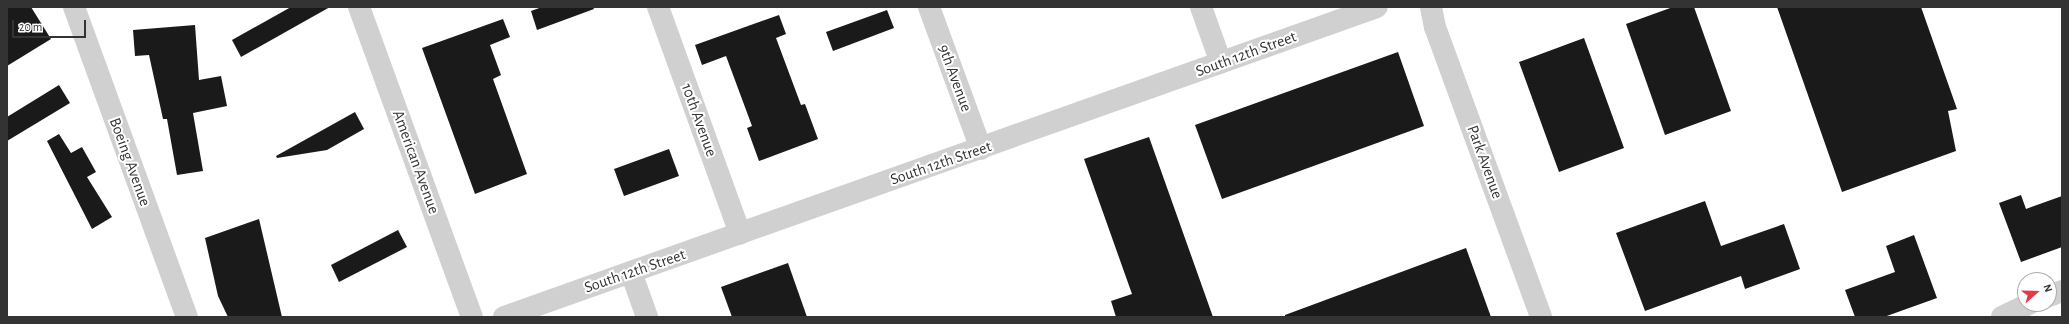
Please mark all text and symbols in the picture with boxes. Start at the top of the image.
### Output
scale bar [14,12,88,38]
text: 20 m [19,21,42,33]
street label: South 12th Street [1193,27,1299,81]
street label: 9th Avenue [934,42,976,114]
street label: 10th Avenue [677,81,721,159]
street label: American Avenue [388,107,444,217]
street label: Boeing Avenue [105,115,155,209]
street label: Park Avenue [1463,123,1507,201]
street label: South 12th Street [888,137,994,189]
street label: South 12th Street [582,245,688,297]
north arrow [2017,272,2057,312]
text: N [2041,283,2054,294]

